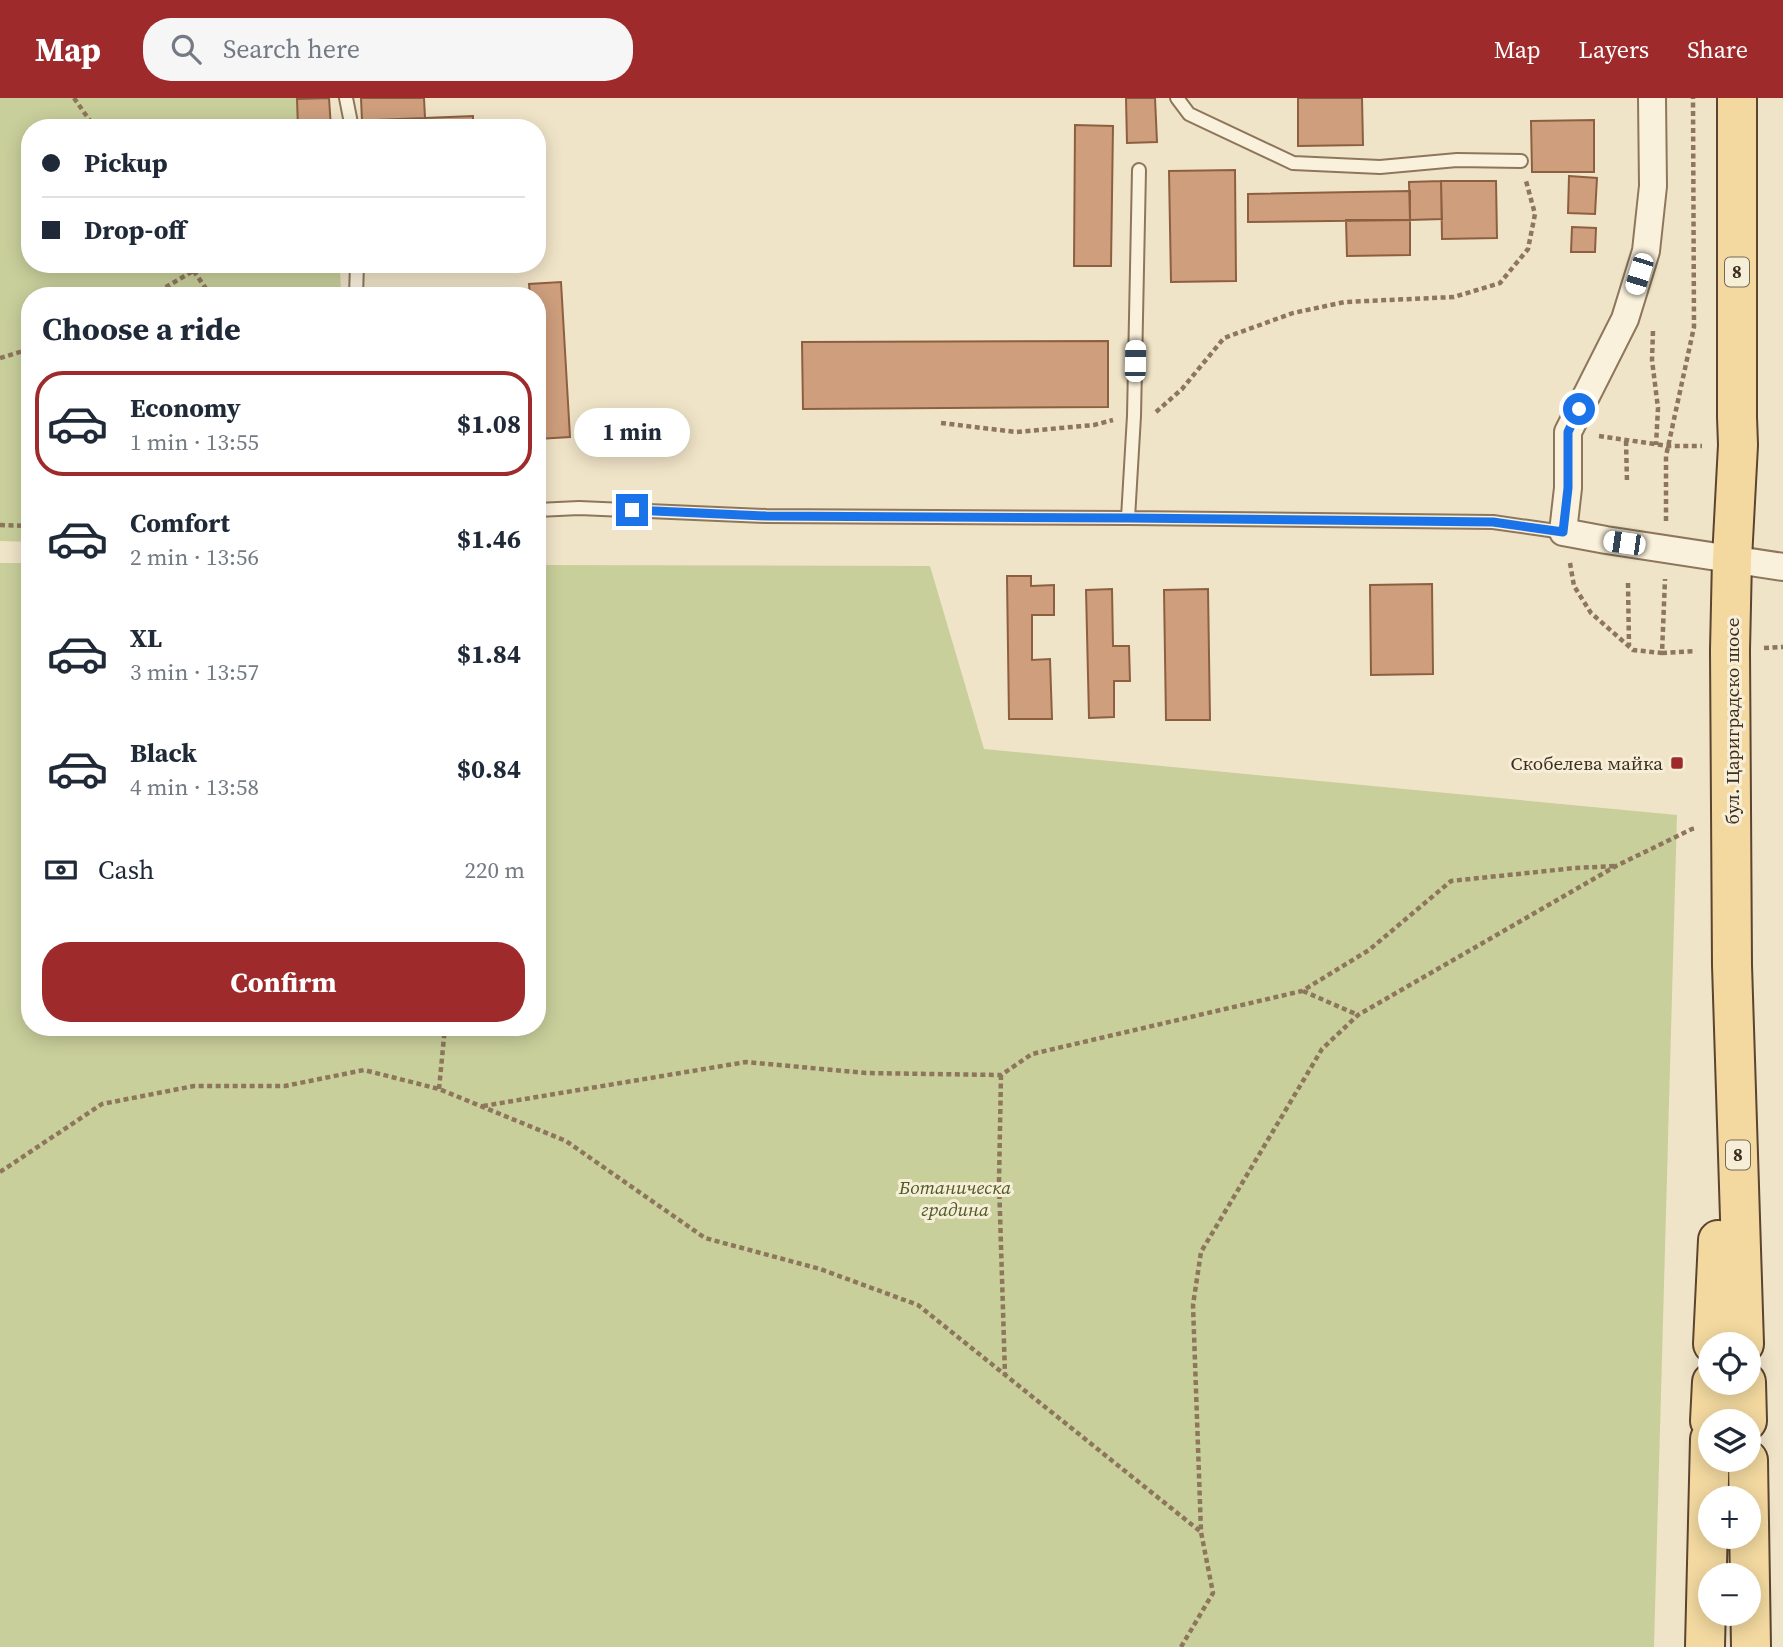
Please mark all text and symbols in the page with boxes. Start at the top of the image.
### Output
search box [143,18,633,81]
text: Map [35,27,101,72]
icon: search [167,30,205,68]
text: Search here [223,31,360,67]
text: Map [1494,33,1541,66]
text: Layers [1579,33,1649,66]
text: Share [1687,33,1748,66]
text: Pickup [84,145,168,181]
text: Drop-off [84,212,186,248]
car [1623,251,1656,297]
road number: 8 [1725,258,1749,286]
text: Choose a ride [42,307,241,351]
car [1125,340,1146,382]
text: Economy [130,390,241,426]
icon: car [46,392,109,455]
route start [1563,393,1595,425]
text: $1.08 [457,406,521,442]
callout: 1 min [574,408,690,458]
text: 1 min [602,416,662,448]
text: 1 min · 13:55 [130,426,259,458]
route end [616,494,648,526]
text: Comfort [130,505,230,541]
icon: car [46,507,109,570]
text: $1.46 [457,521,521,557]
car [1602,530,1647,556]
text: 2 min · 13:56 [130,541,259,573]
street label: бул. Цариградско шосе [1719,618,1745,824]
text: XL [130,620,162,656]
icon: car [46,622,109,685]
text: $1.84 [457,636,521,672]
text: 3 min · 13:57 [130,656,259,688]
text: Black [130,735,197,771]
icon: car [46,737,109,800]
place label: Скобелева майка [1511,750,1663,776]
text: $0.84 [457,751,521,787]
marker: Скобелева майка [1669,755,1685,771]
text: 4 min · 13:58 [130,771,259,803]
icon: cash [42,851,80,889]
text: Cash [98,852,154,888]
text: 220 m [464,854,525,886]
button: Confirm [42,942,525,1022]
road number: 8 [1726,1140,1750,1170]
park label: Ботаническа градина [898,1174,1011,1222]
map controls [1698,1332,1761,1626]
button: locate [1698,1332,1761,1395]
button: layers [1698,1409,1761,1472]
button: + [1698,1486,1761,1549]
button: − [1698,1563,1761,1626]

